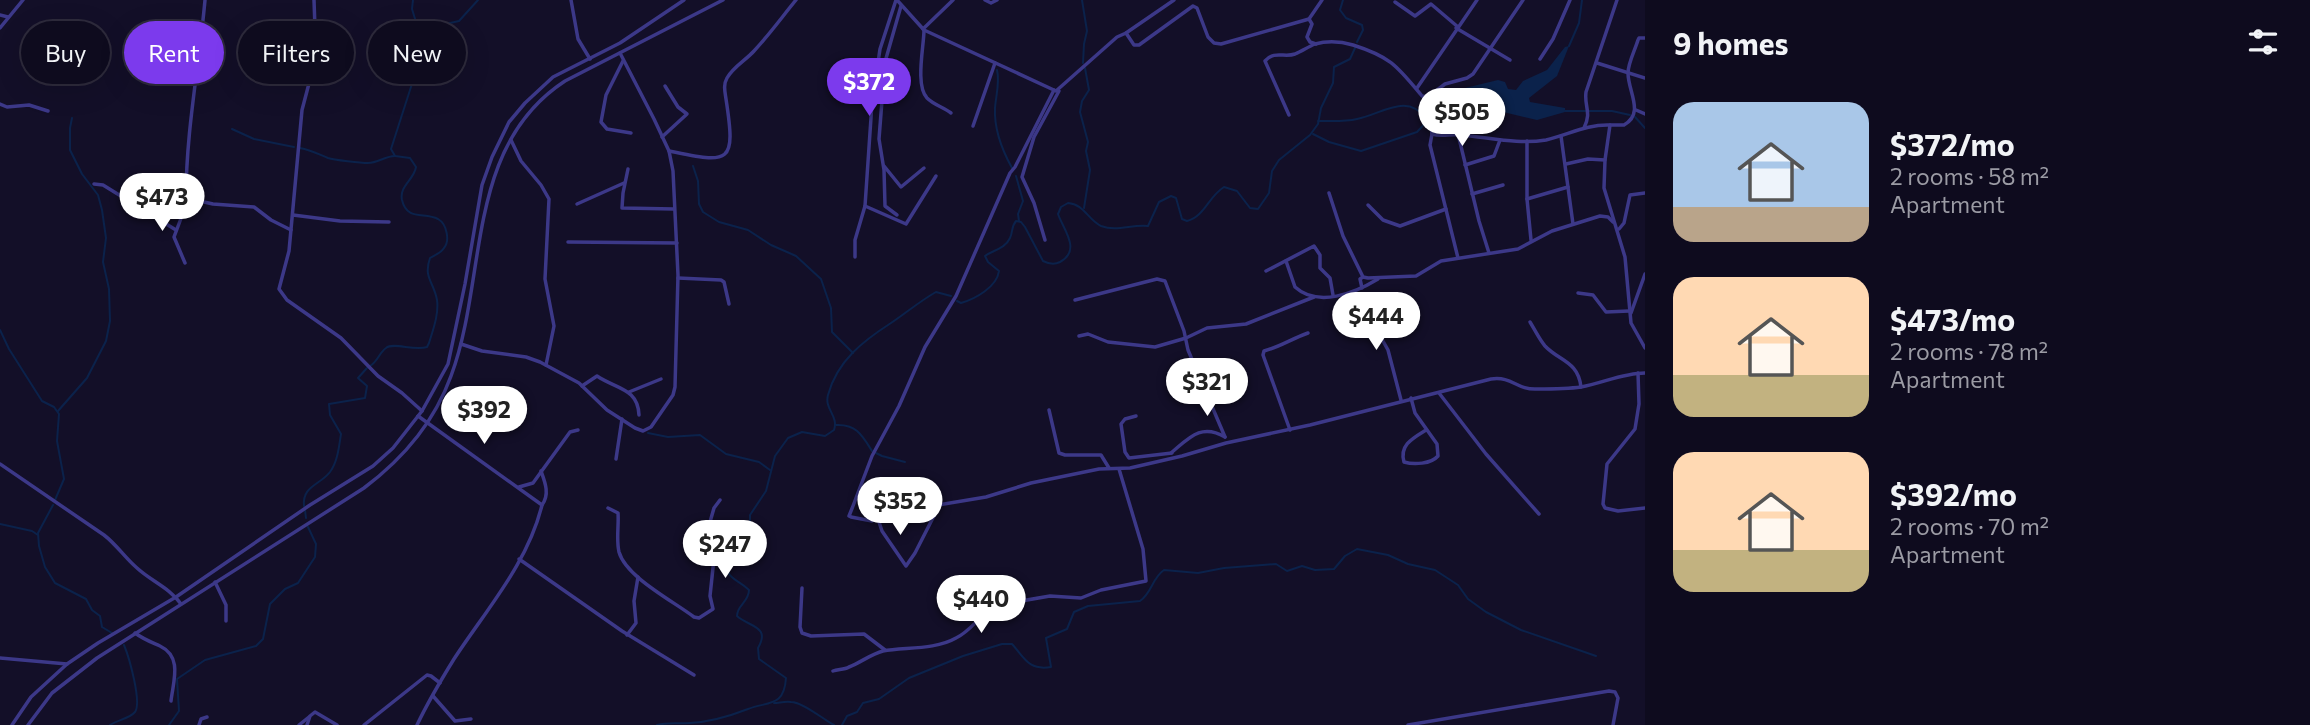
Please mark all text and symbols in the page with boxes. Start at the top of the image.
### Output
chip: Buy [21,21,110,84]
chip: Rent [124,21,224,84]
chip: Filters [238,21,354,84]
chip: New [368,21,466,84]
icon: filters [2244,23,2282,61]
text: 9 homes [1673,24,1788,61]
pin: $372 [828,58,910,118]
text: $372 [843,67,895,95]
pin: $505 [1421,88,1503,148]
text: $505 [1434,97,1490,125]
text: $372/mo [1890,125,2015,162]
icon: home [1729,130,1813,214]
text: 2 rooms · 58 m² [1890,162,2049,190]
pin: $473 [121,174,203,233]
text: $473 [136,182,188,210]
text: Apartment [1890,190,2005,218]
pin: $444 [1335,292,1417,352]
text: $473/mo [1890,300,2015,337]
text: $444 [1348,301,1404,329]
icon: home [1729,305,1813,389]
text: 2 rooms · 78 m² [1890,337,2048,365]
pin: $321 [1166,358,1248,418]
text: Apartment [1890,365,2005,393]
text: $321 [1182,367,1232,395]
pin: $392 [443,386,525,446]
text: $392 [457,395,511,423]
text: $392/mo [1890,475,2017,512]
pin: $352 [859,477,941,537]
icon: home [1729,480,1813,564]
text: $352 [873,486,927,514]
text: 2 rooms · 70 m² [1890,512,2049,540]
pin: $247 [684,520,766,580]
text: $247 [699,529,751,557]
text: Apartment [1890,540,2005,568]
pin: $440 [940,576,1022,635]
text: $440 [953,584,1009,612]

